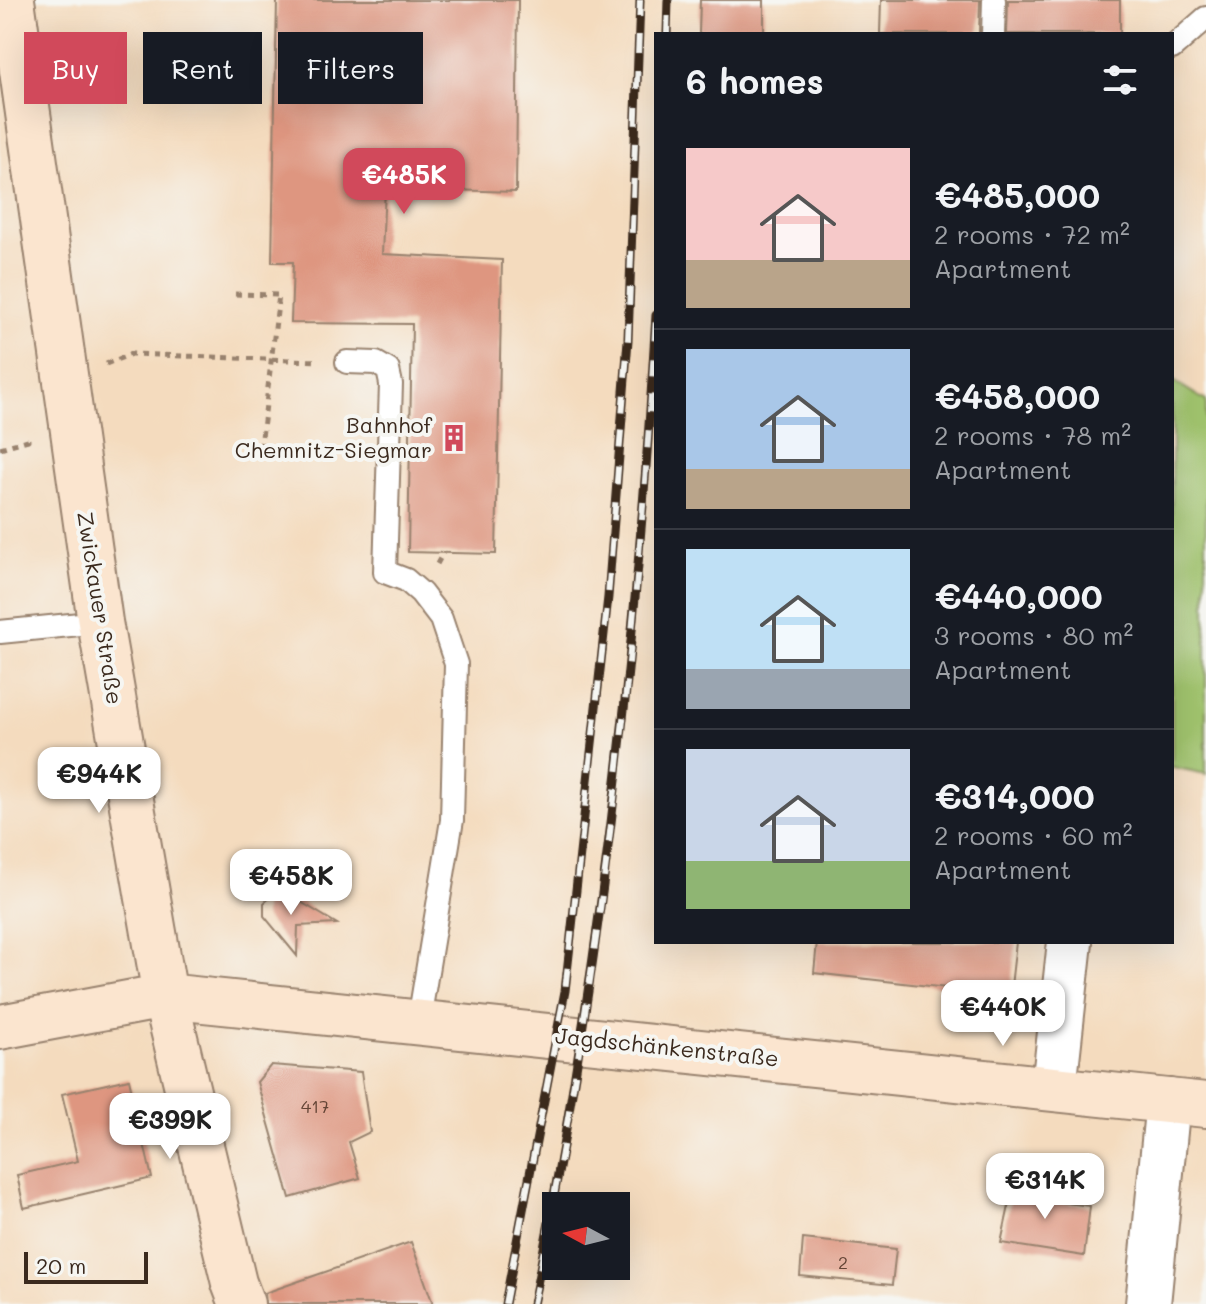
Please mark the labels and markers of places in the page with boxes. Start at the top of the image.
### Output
pin: €485K [348,148,460,216]
place label: Bahnhof Chemnitz-Siegmar [235,410,432,464]
building icon: Bahnhof Chemnitz-Siegmar [439,423,469,453]
pin: €944K [43,747,155,815]
pin: €458K [235,849,347,917]
pin: €440K [947,980,1059,1048]
pin: €399K [114,1093,226,1161]
pin: €314K [989,1153,1101,1221]

